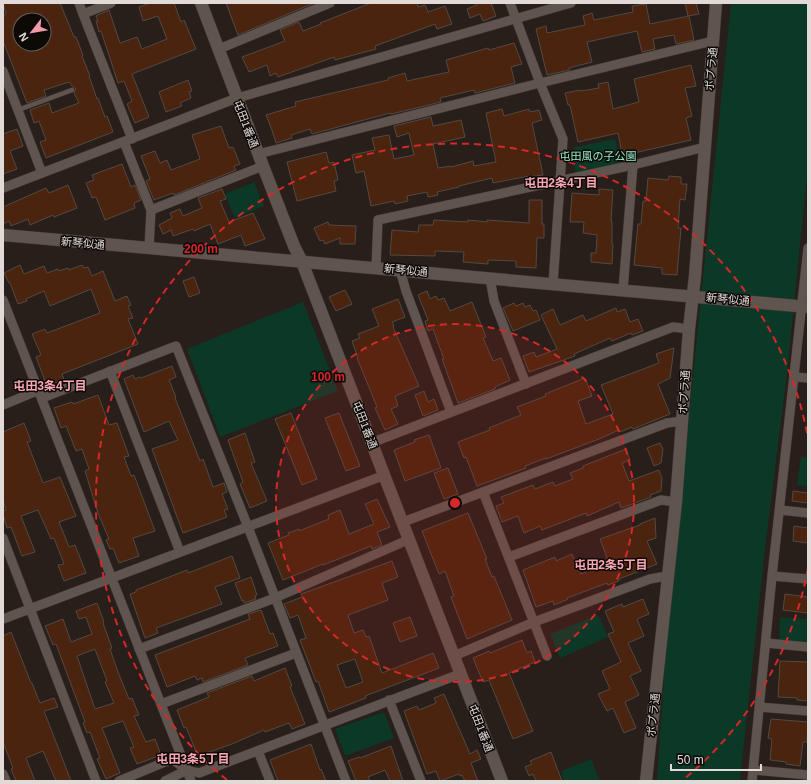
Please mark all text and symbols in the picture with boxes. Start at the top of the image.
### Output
north arrow [12,12,52,52]
text: N [16,31,31,44]
street label: ポプラ通 [703,47,719,91]
street label: 屯田1番通 [231,98,261,150]
park label: 屯田風の子公園 [560,150,637,162]
district label: 屯田2条4丁目 [524,176,598,190]
street label: 新琴似通 [61,235,105,251]
text: 200 m [184,242,218,256]
street label: 新琴似通 [384,262,428,278]
street label: 新琴似通 [706,291,750,307]
text: 100 m [311,370,345,384]
street label: ポプラ通 [676,370,692,414]
district label: 屯田3条4丁目 [13,379,87,393]
street label: 屯田1番通 [350,399,380,451]
centre of rings [448,496,462,510]
district label: 屯田2条5丁目 [574,558,648,572]
street label: ポプラ通 [645,692,661,738]
street label: 屯田1番通 [466,702,496,754]
scale bar [671,746,761,772]
district label: 屯田3条5丁目 [156,752,230,766]
text: 50 m [677,753,704,767]

